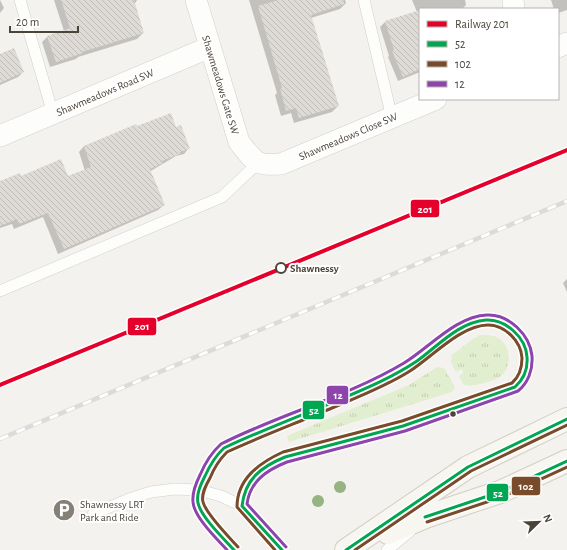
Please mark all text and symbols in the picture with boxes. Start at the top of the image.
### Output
scale bar [10,8,78,34]
legend [419,8,559,100]
text: 20 m [16,16,39,28]
text: Railway 201 [455,18,509,31]
street label: Shawmeadows Gate SW [200,34,241,136]
text: 52 [455,38,466,50]
text: 102 [455,58,471,70]
street label: Shawmeadows Road SW [55,67,156,118]
text: 12 [455,78,465,90]
street label: Shawmeadows Close SW [297,111,399,162]
line badge: 201 [410,199,440,218]
text: 201 [418,204,432,215]
marker: Shawnessy [275,262,287,274]
place label: Shawnessy [290,263,339,274]
line badge: 201 [127,317,157,336]
text: 201 [135,321,149,332]
line badge: 12 [326,385,349,405]
text: 12 [333,390,343,401]
line badge: 52 [302,400,325,420]
text: 52 [309,405,319,416]
unlabelled marker [448,409,458,419]
line badge: 102 [511,476,541,496]
text: 102 [519,481,533,492]
line badge: 52 [486,483,509,502]
text: 52 [493,488,503,499]
parking icon: Shawnessy LRT Park and Ride [51,497,77,523]
place label: Shawnessy LRT Park and Ride [80,499,145,523]
north arrow [519,502,559,542]
text: N [541,513,554,524]

